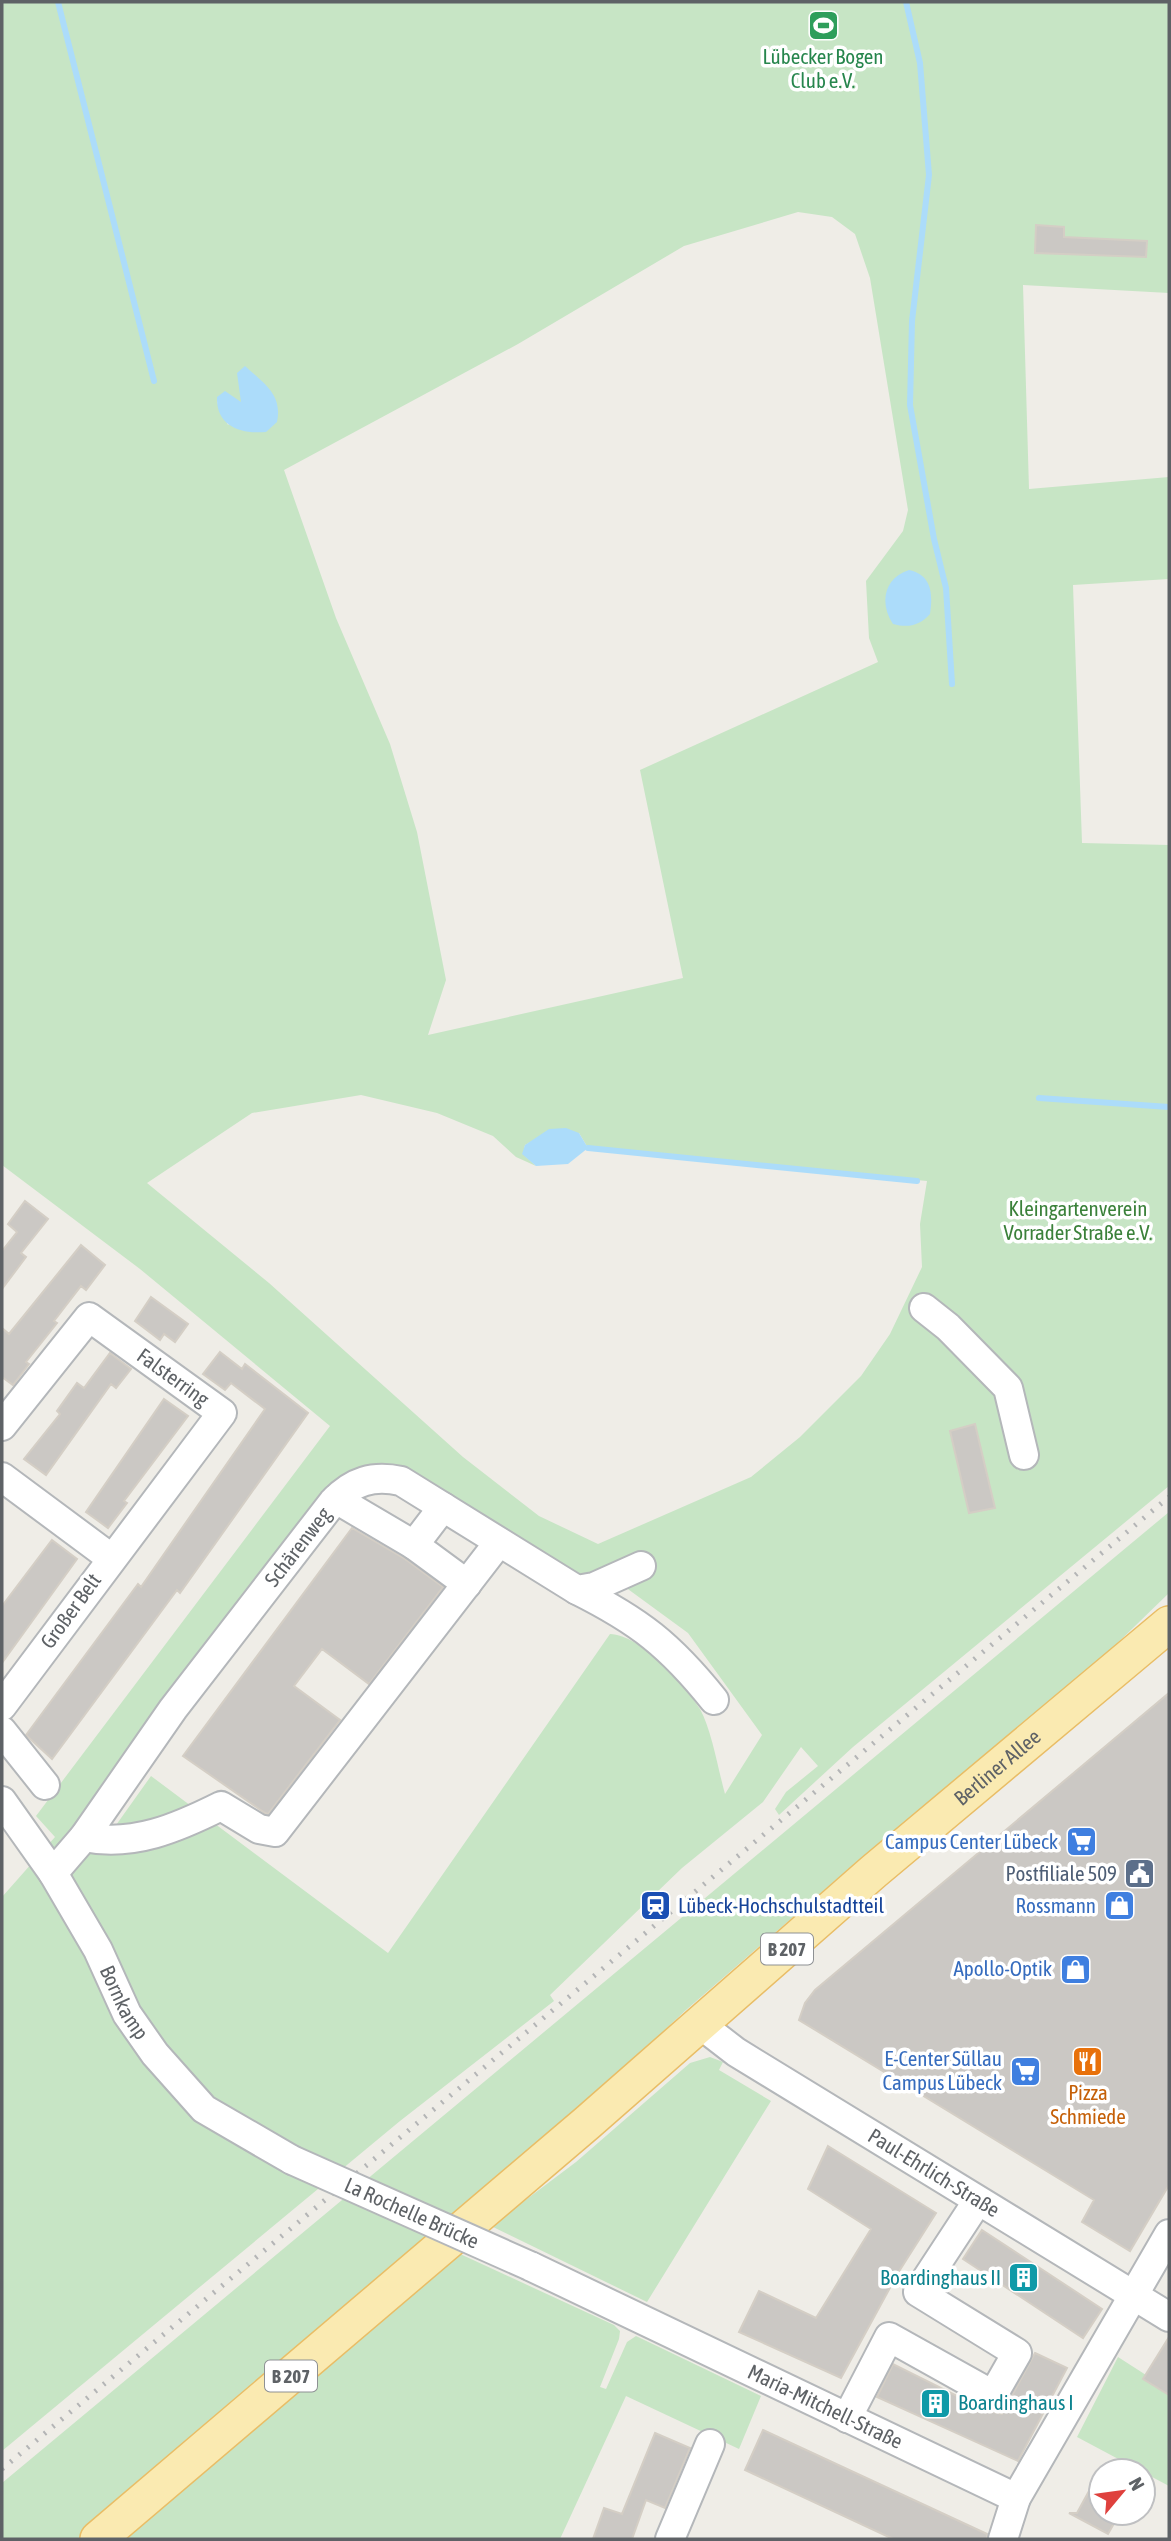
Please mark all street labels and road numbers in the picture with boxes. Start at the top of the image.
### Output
street label: Falsterring [133,1343,214,1411]
street label: Schärenweg [259,1502,335,1591]
street label: Großer Belt [35,1568,105,1653]
street label: Berliner Allee [949,1724,1045,1810]
road number: B 207 [761,1934,813,1965]
street label: Bornkamp [96,1961,154,2044]
street label: Paul-Ehrlich-Straße [864,2123,1004,2221]
street label: La Rochelle Brücke [341,2172,483,2253]
street label: Maria-Mitchell-Straße [744,2359,907,2453]
road number: B 207 [265,2360,317,2392]

